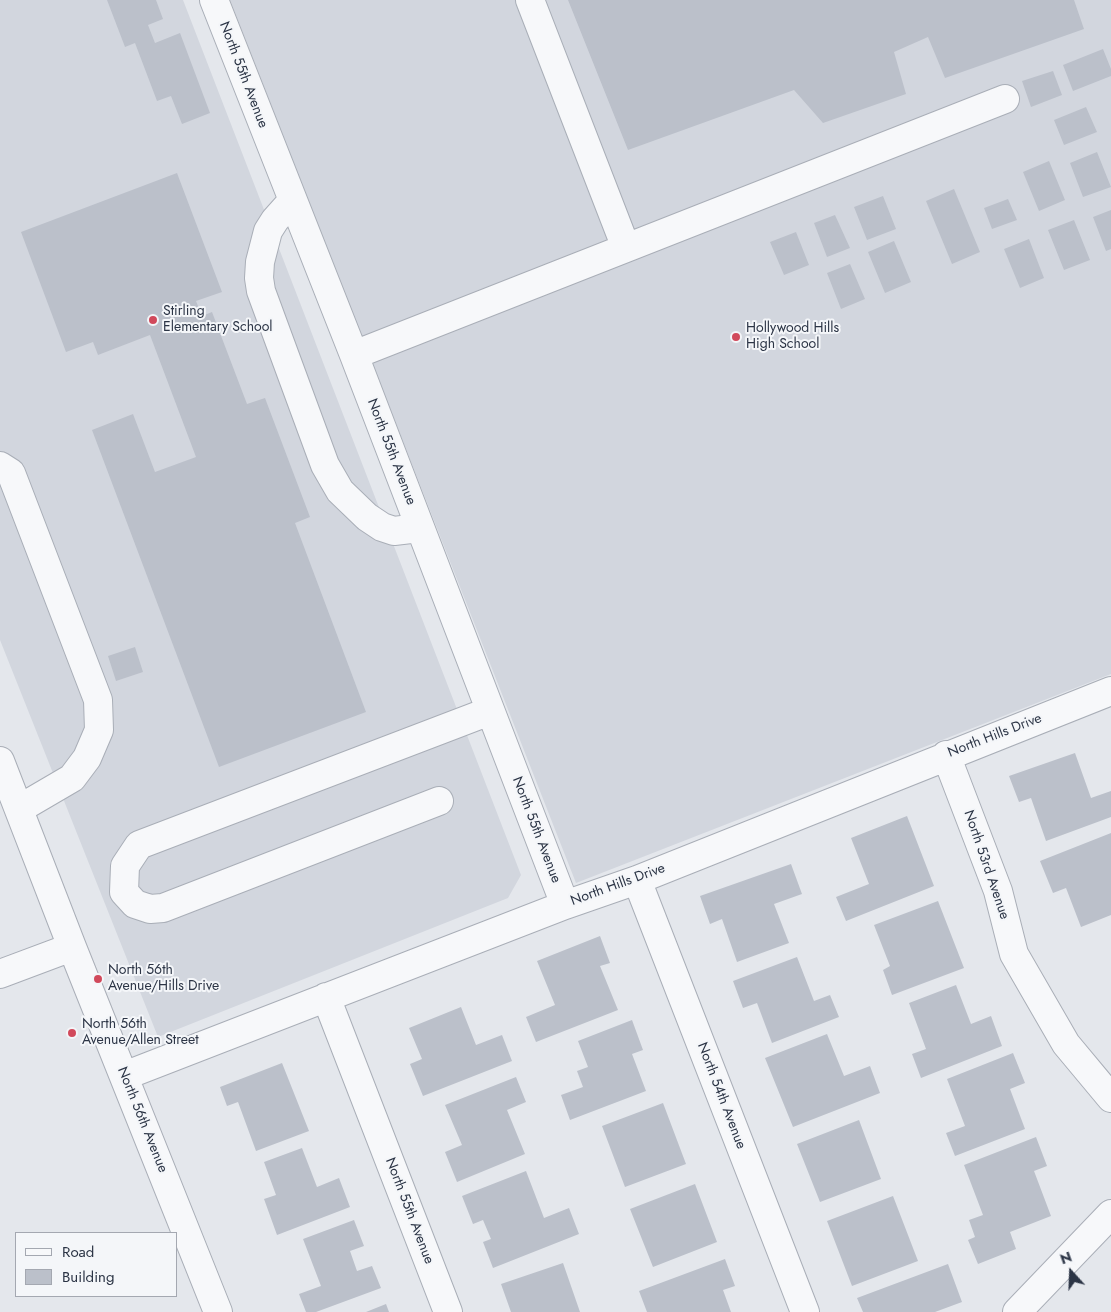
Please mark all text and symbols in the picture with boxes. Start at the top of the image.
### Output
street label: North 55th Avenue [215,19,271,131]
place label: Stirling Elementary School [163,304,273,336]
marker: Stirling Elementary School [147,314,159,326]
place label: Hollywood Hills High School [746,321,839,354]
marker: Hollywood Hills High School [730,331,742,343]
street label: North 55th Avenue [363,396,419,508]
street label: North Hills Drive [946,710,1044,762]
street label: North 55th Avenue [508,774,564,886]
street label: North 53rd Avenue [959,808,1013,922]
street label: North Hills Drive [568,860,668,910]
place label: North 56th Avenue/Hills Drive [108,963,219,996]
marker: North 56th Avenue/Hills Drive [92,973,104,985]
place label: North 56th Avenue/Allen Street [82,1017,199,1050]
marker: North 56th Avenue/Allen Street [66,1027,78,1039]
street label: North 54th Avenue [693,1040,749,1152]
street label: North 56th Avenue [113,1065,171,1175]
street label: North 55th Avenue [381,1155,437,1267]
legend [15,1232,178,1297]
text: Road [62,1241,94,1263]
north arrow [1046,1247,1096,1297]
text: N [1057,1247,1075,1269]
text: Building [62,1266,114,1288]

